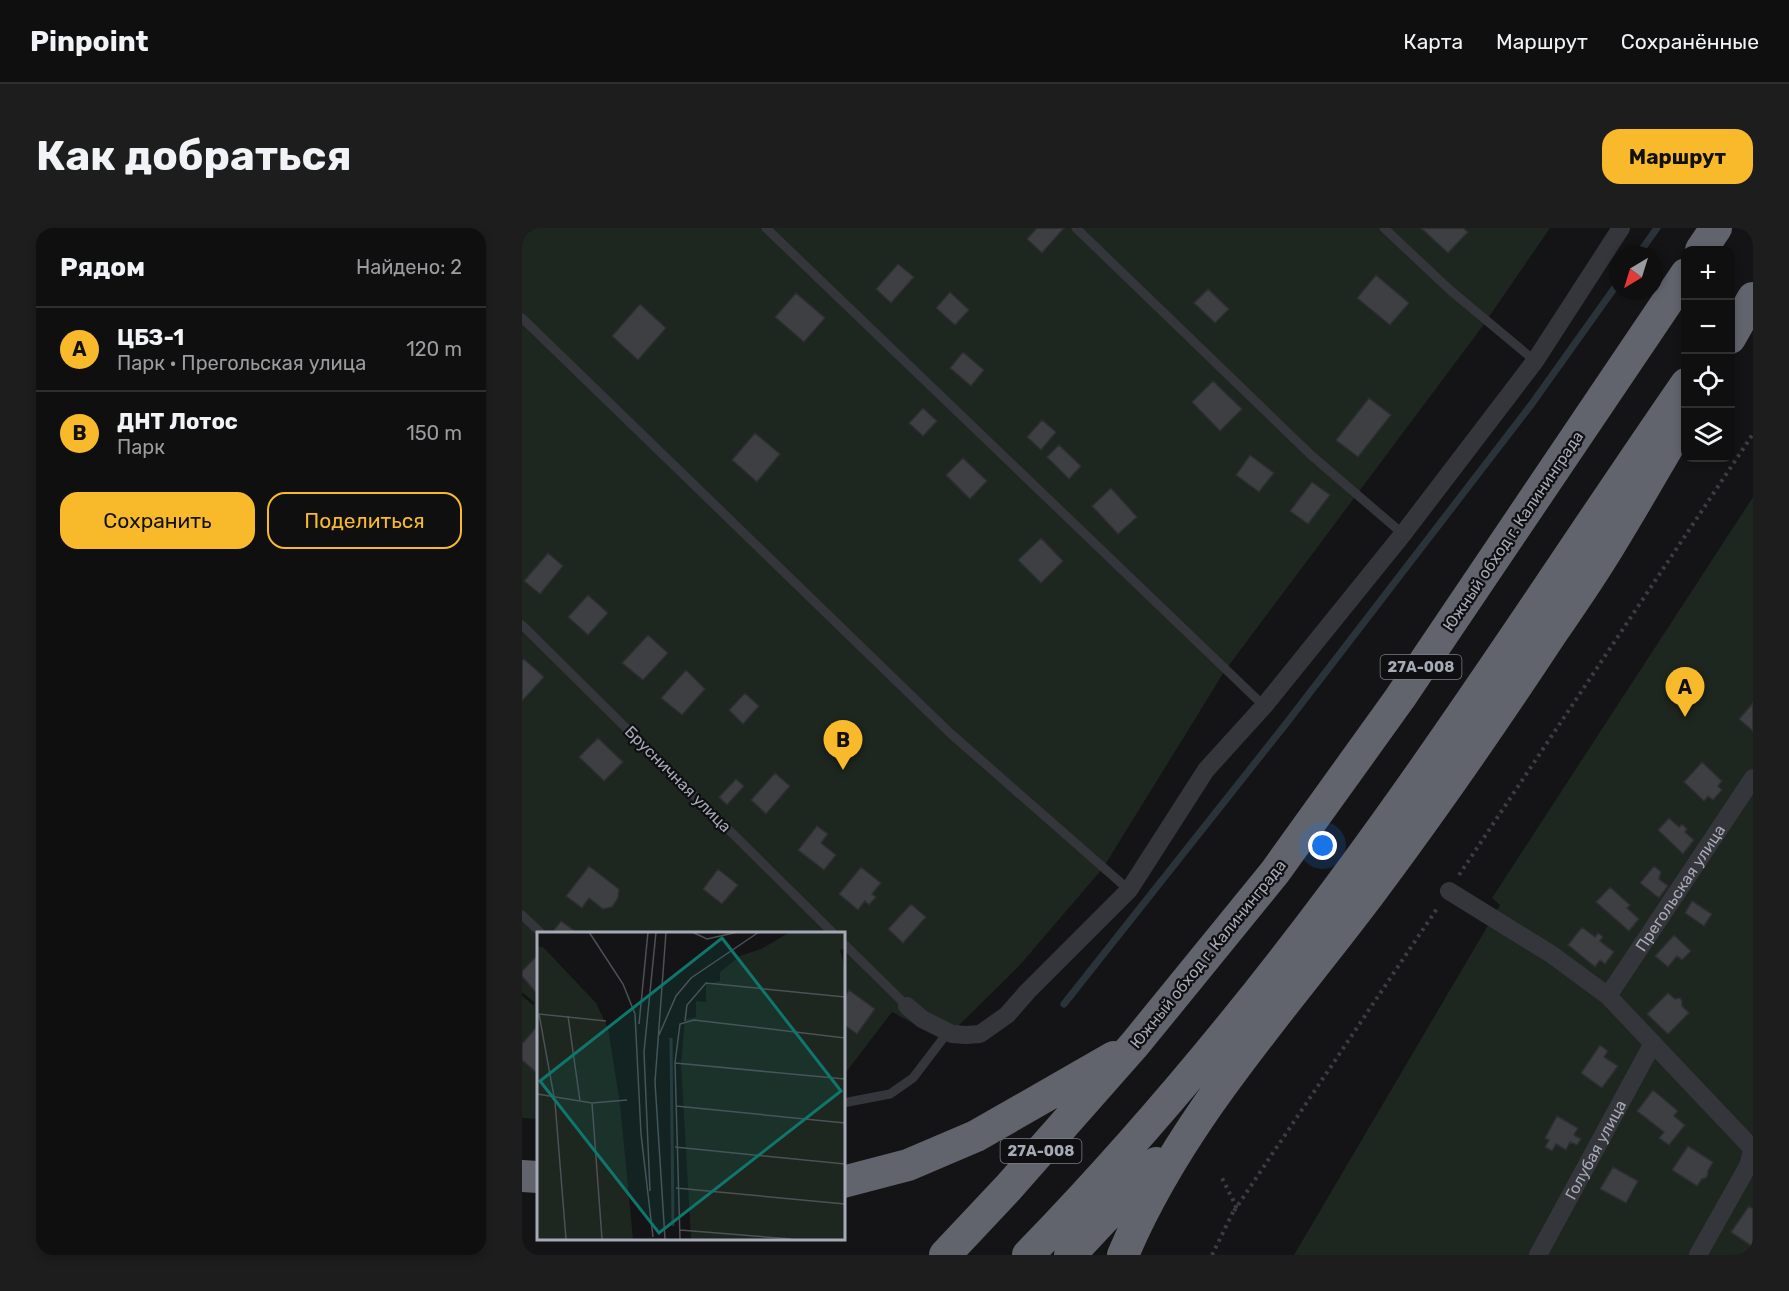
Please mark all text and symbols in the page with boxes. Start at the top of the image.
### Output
text: Pinpoint [30,25,149,58]
text: Карта [1403,29,1463,54]
text: Маршрут [1496,29,1588,54]
text: Сохранённые [1621,29,1759,54]
button: Маршрут [1602,129,1753,184]
text: Как добраться [36,131,352,181]
north arrow [1609,246,1663,300]
map controls [1681,246,1735,462]
button: + [1681,246,1735,300]
text: Рядом [60,252,145,283]
text: Найдено: 2 [356,255,462,279]
button: − [1681,300,1735,354]
text: ЦБЗ-1 [117,324,184,351]
text: A [72,337,87,361]
text: 120 m [406,337,462,361]
text: Парк · Прегольская улица [117,351,366,375]
button: locate [1681,354,1735,408]
text: ДНТ Лотос [117,408,238,435]
button: layers [1681,408,1735,462]
text: B [72,421,87,445]
text: 150 m [406,421,462,445]
street label: Южный обход г. Калининграда [1439,427,1587,635]
text: Парк [117,435,165,459]
button: Сохранить [60,492,255,549]
button: Поделиться [267,492,462,549]
road number: 27А-008 [1380,655,1462,679]
pin: A [1666,668,1704,717]
pin: B [824,720,862,770]
street label: Брусничная улица [621,722,735,836]
street label: Прегольская улица [1631,821,1729,955]
your location [1308,831,1337,860]
street label: Южный обход г. Калининграда [1126,856,1290,1052]
inset map [537,932,844,1240]
street label: Голубая улица [1561,1096,1630,1203]
road number: 27А-008 [1000,1139,1082,1163]

